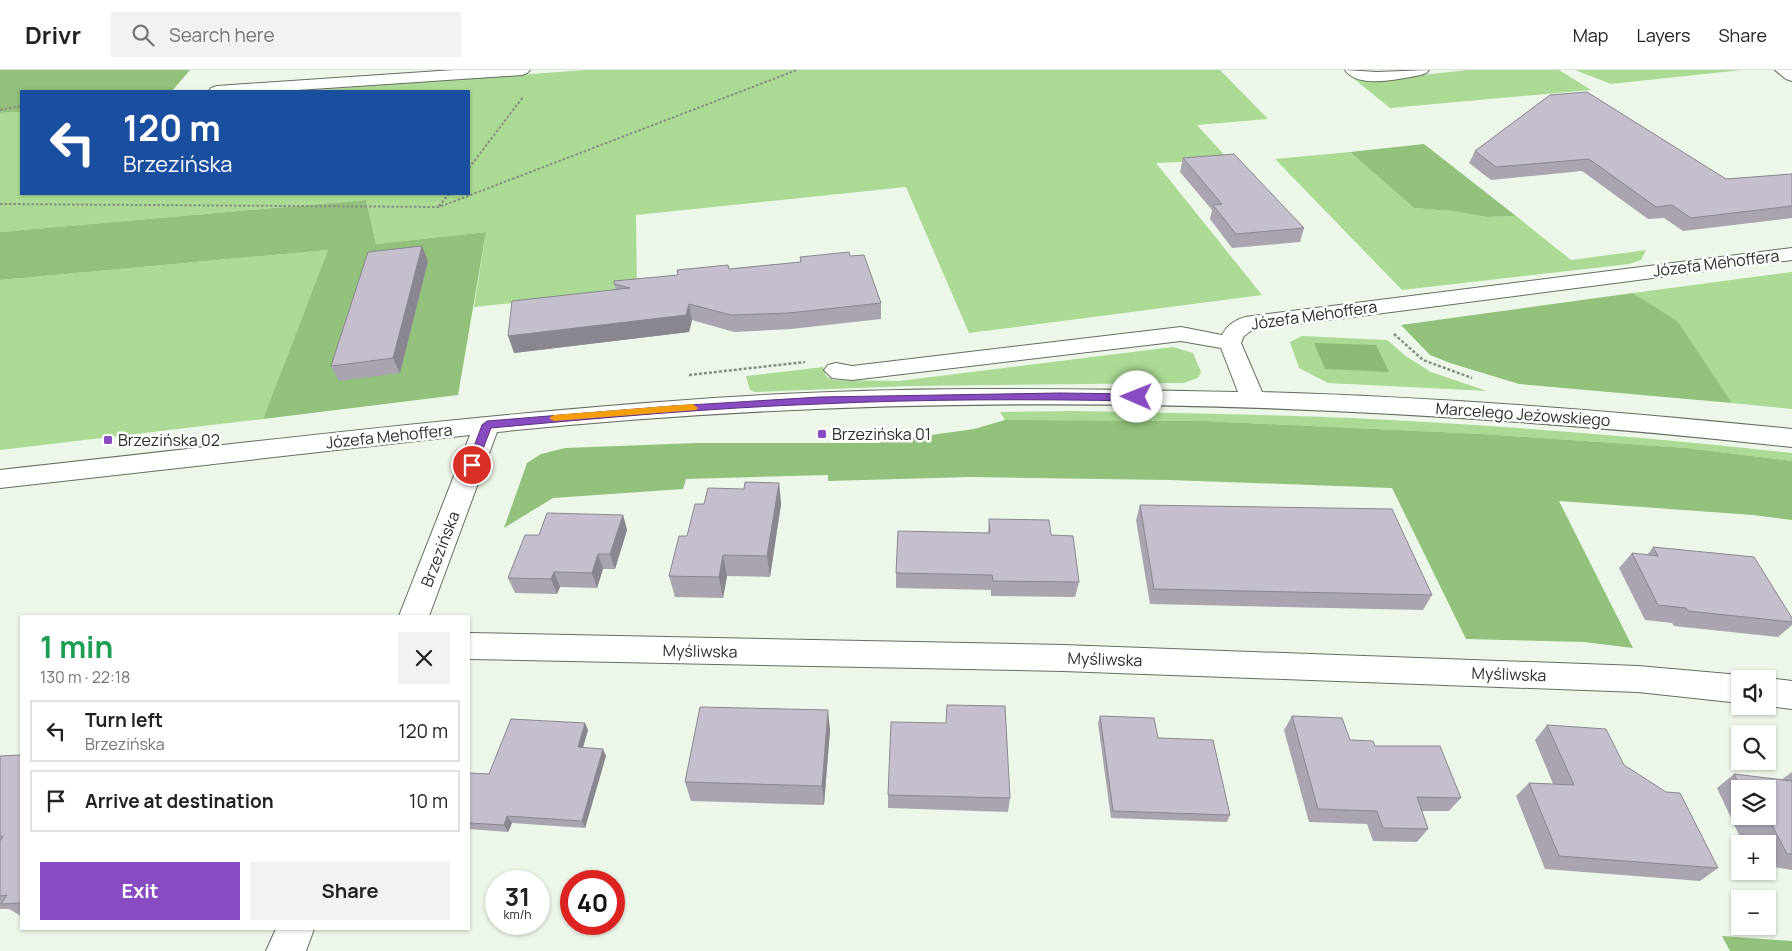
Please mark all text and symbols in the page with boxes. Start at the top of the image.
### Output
search box [111,12,461,57]
text: Drivr [25,18,81,51]
icon: search [129,21,157,49]
text: Search here [169,22,275,48]
text: Map [1573,23,1608,47]
text: Layers [1636,23,1690,47]
text: Share [1718,23,1767,47]
text: 120 m [123,104,221,152]
icon: left [40,110,105,175]
text: Brzezińska [123,149,233,179]
street label: Józefa Mehoffera [1652,244,1780,282]
street label: Józefa Mehoffera [1250,295,1378,335]
position arrow [1110,370,1162,422]
street label: Marcelego Jeżowskiego [1435,397,1611,431]
street label: Józefa Mehoffera [325,418,453,454]
place label: Brzezińska 01 [832,423,931,445]
marker: Brzezińska 01 [816,428,828,440]
place label: Brzezińska 02 [118,429,220,451]
marker: Brzezińska 02 [102,434,114,446]
pin [451,444,493,486]
icon: arrive [458,451,486,479]
street label: Brzezińska [415,508,465,590]
text: 1 min [40,626,113,667]
button: close [398,632,450,684]
street label: Myśliwska [662,639,738,663]
street label: Myśliwska [1067,647,1143,671]
street label: Myśliwska [1471,662,1547,686]
text: 130 m · 22:18 [40,666,130,688]
map controls [1731,670,1776,935]
button: sound [1731,670,1776,715]
text: Turn left [85,707,163,733]
icon: left [42,717,70,745]
text: 120 m [398,718,448,744]
button: search [1731,725,1776,770]
text: Brzezińska [85,733,165,755]
button: layers [1731,780,1776,825]
icon: arrive [42,787,70,815]
text: Arrive at destination [85,788,274,814]
text: 10 m [409,788,448,814]
button: + [1731,835,1776,880]
button: Exit [40,862,240,920]
button: Share [250,862,450,920]
speed limit sign: 40 [560,870,625,935]
text: 31 [505,879,530,914]
button: − [1731,890,1776,935]
text: km/h [504,906,531,923]

